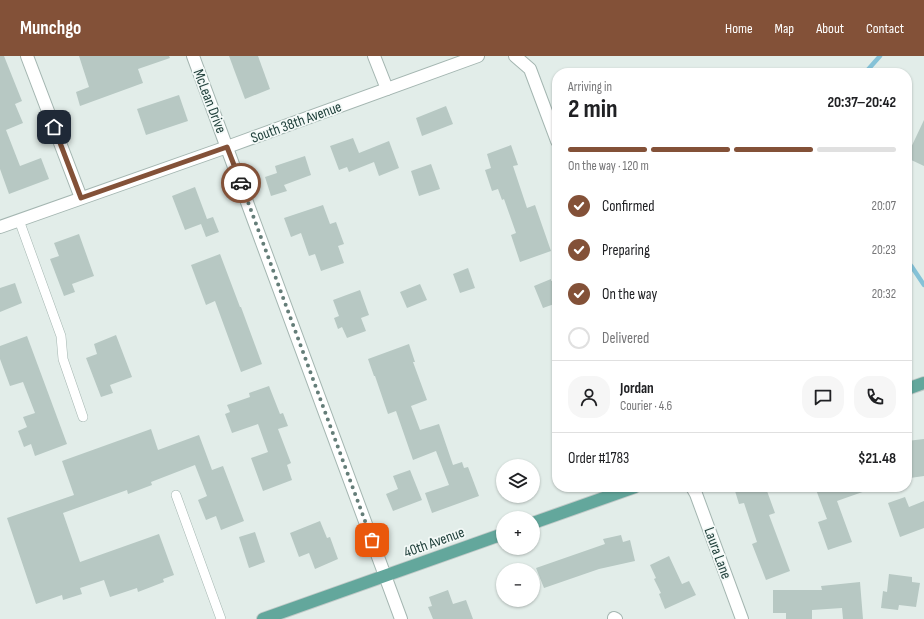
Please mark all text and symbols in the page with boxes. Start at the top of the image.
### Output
text: Munchgo [20,17,81,40]
text: Home [725,20,753,37]
text: Map [775,20,794,37]
text: About [816,20,844,37]
text: Contact [866,20,904,37]
street label: McLean Drive [189,66,230,136]
text: Arriving in [568,79,612,95]
text: 20:37–20:42 [828,93,896,112]
text: 2 min [568,94,618,125]
street label: South 38th Avenue [248,97,344,148]
pin [37,110,71,144]
icon: home [43,116,65,138]
text: On the way · 120 m [568,158,649,174]
courier [221,163,261,203]
icon: car [230,172,252,194]
icon: check [568,195,590,217]
text: Confirmed [602,197,655,216]
text: 20:07 [872,198,896,214]
icon: check [568,239,590,261]
text: Preparing [602,241,650,260]
text: 20:23 [872,242,896,258]
icon: check [568,283,590,305]
text: On the way [602,285,657,304]
text: 20:32 [872,286,896,302]
text: Delivered [602,329,649,348]
button: person [568,376,610,418]
button: chat [802,376,844,418]
button: phone [854,376,896,418]
text: Jordan [620,379,654,398]
text: Courier · 4.6 [620,398,672,414]
text: Order #1783 [568,449,629,468]
text: $21.48 [858,449,896,468]
map controls [496,459,540,607]
button: layers [496,459,540,503]
button: + [496,511,540,555]
pin [355,523,389,557]
street label: 40th Avenue [401,523,467,562]
street label: Laura Lane [699,525,736,582]
icon: bag [361,529,383,551]
button: − [496,563,540,607]

